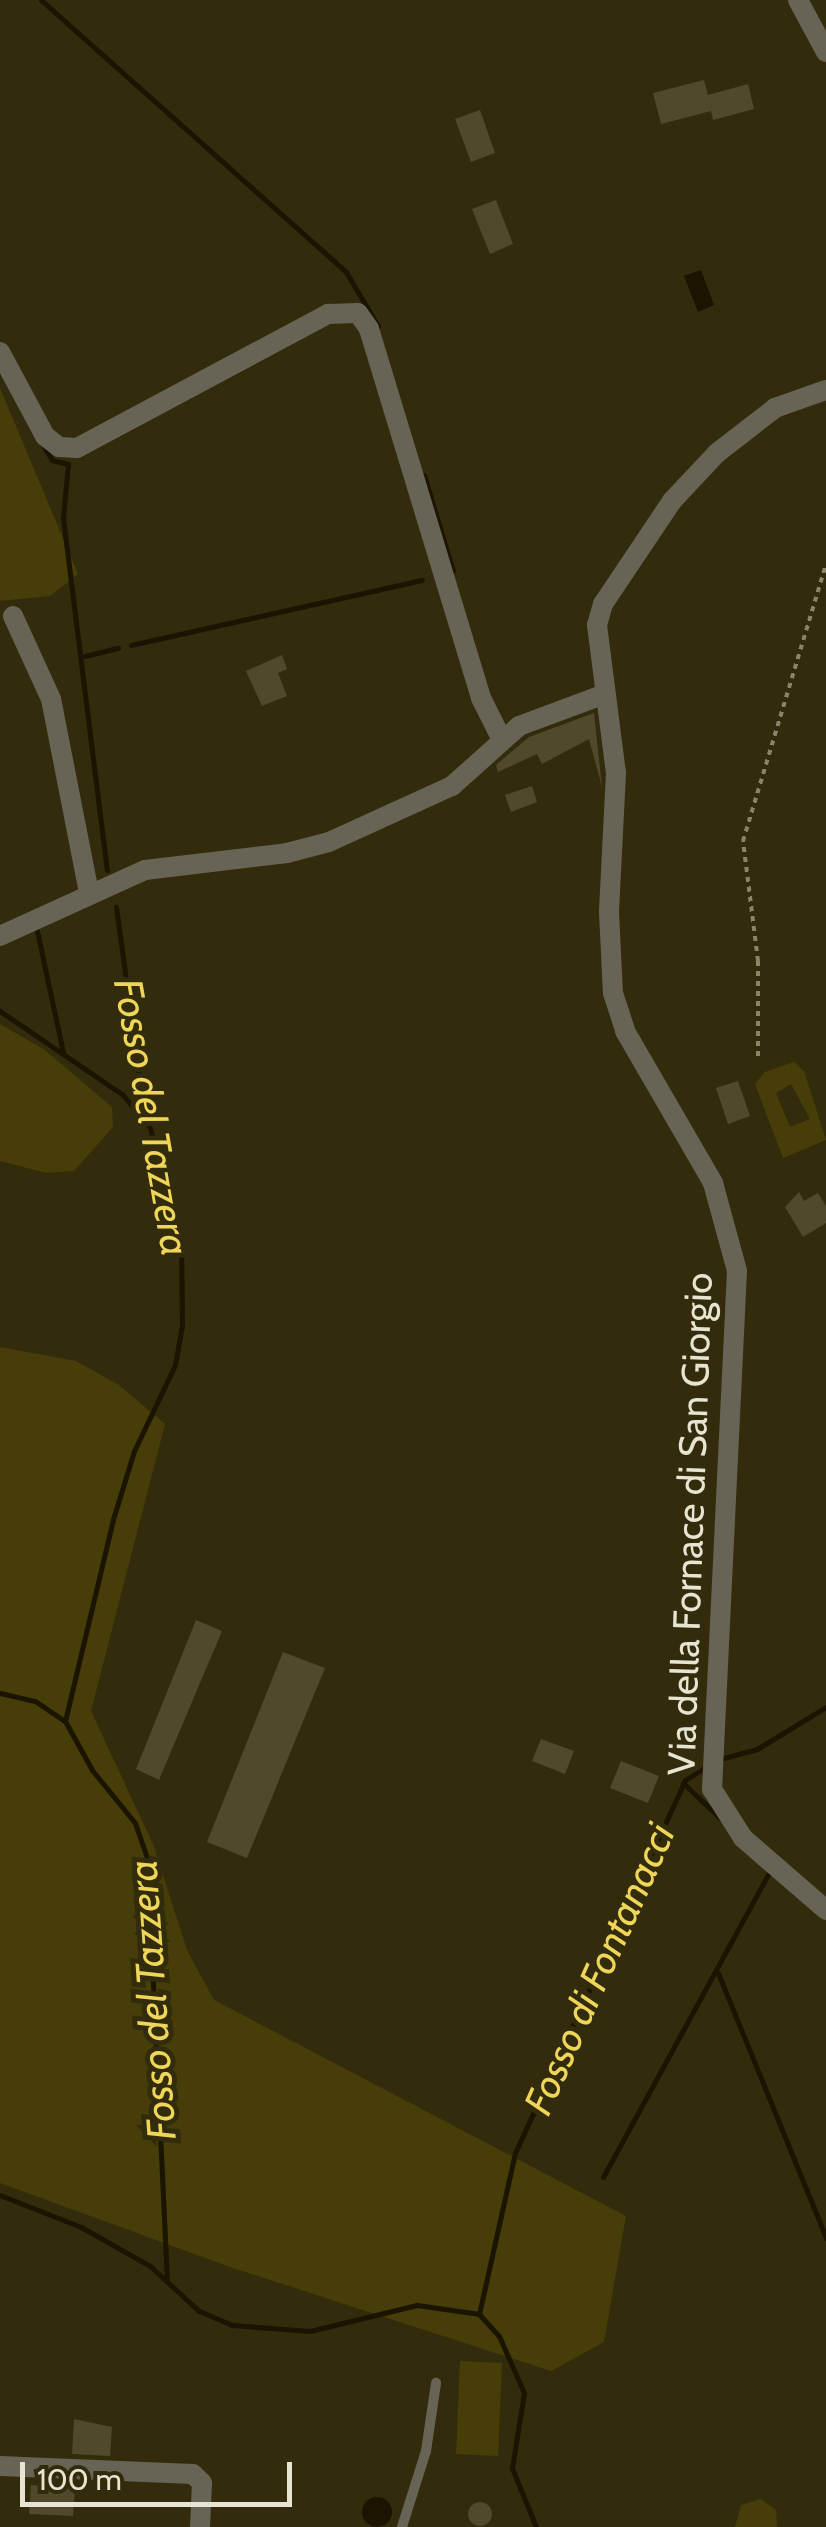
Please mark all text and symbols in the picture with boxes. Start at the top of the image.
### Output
water label: Fosso del Tazzera [104,975,200,1259]
street label: Via della Fornace di San Giorgio [658,1272,722,1776]
water label: Fosso di Fontanacci [513,1816,685,2122]
water label: Fosso del Tazzera [118,1858,186,2142]
scale bar [25,2442,298,2504]
text: 100 m [37,2461,122,2498]

